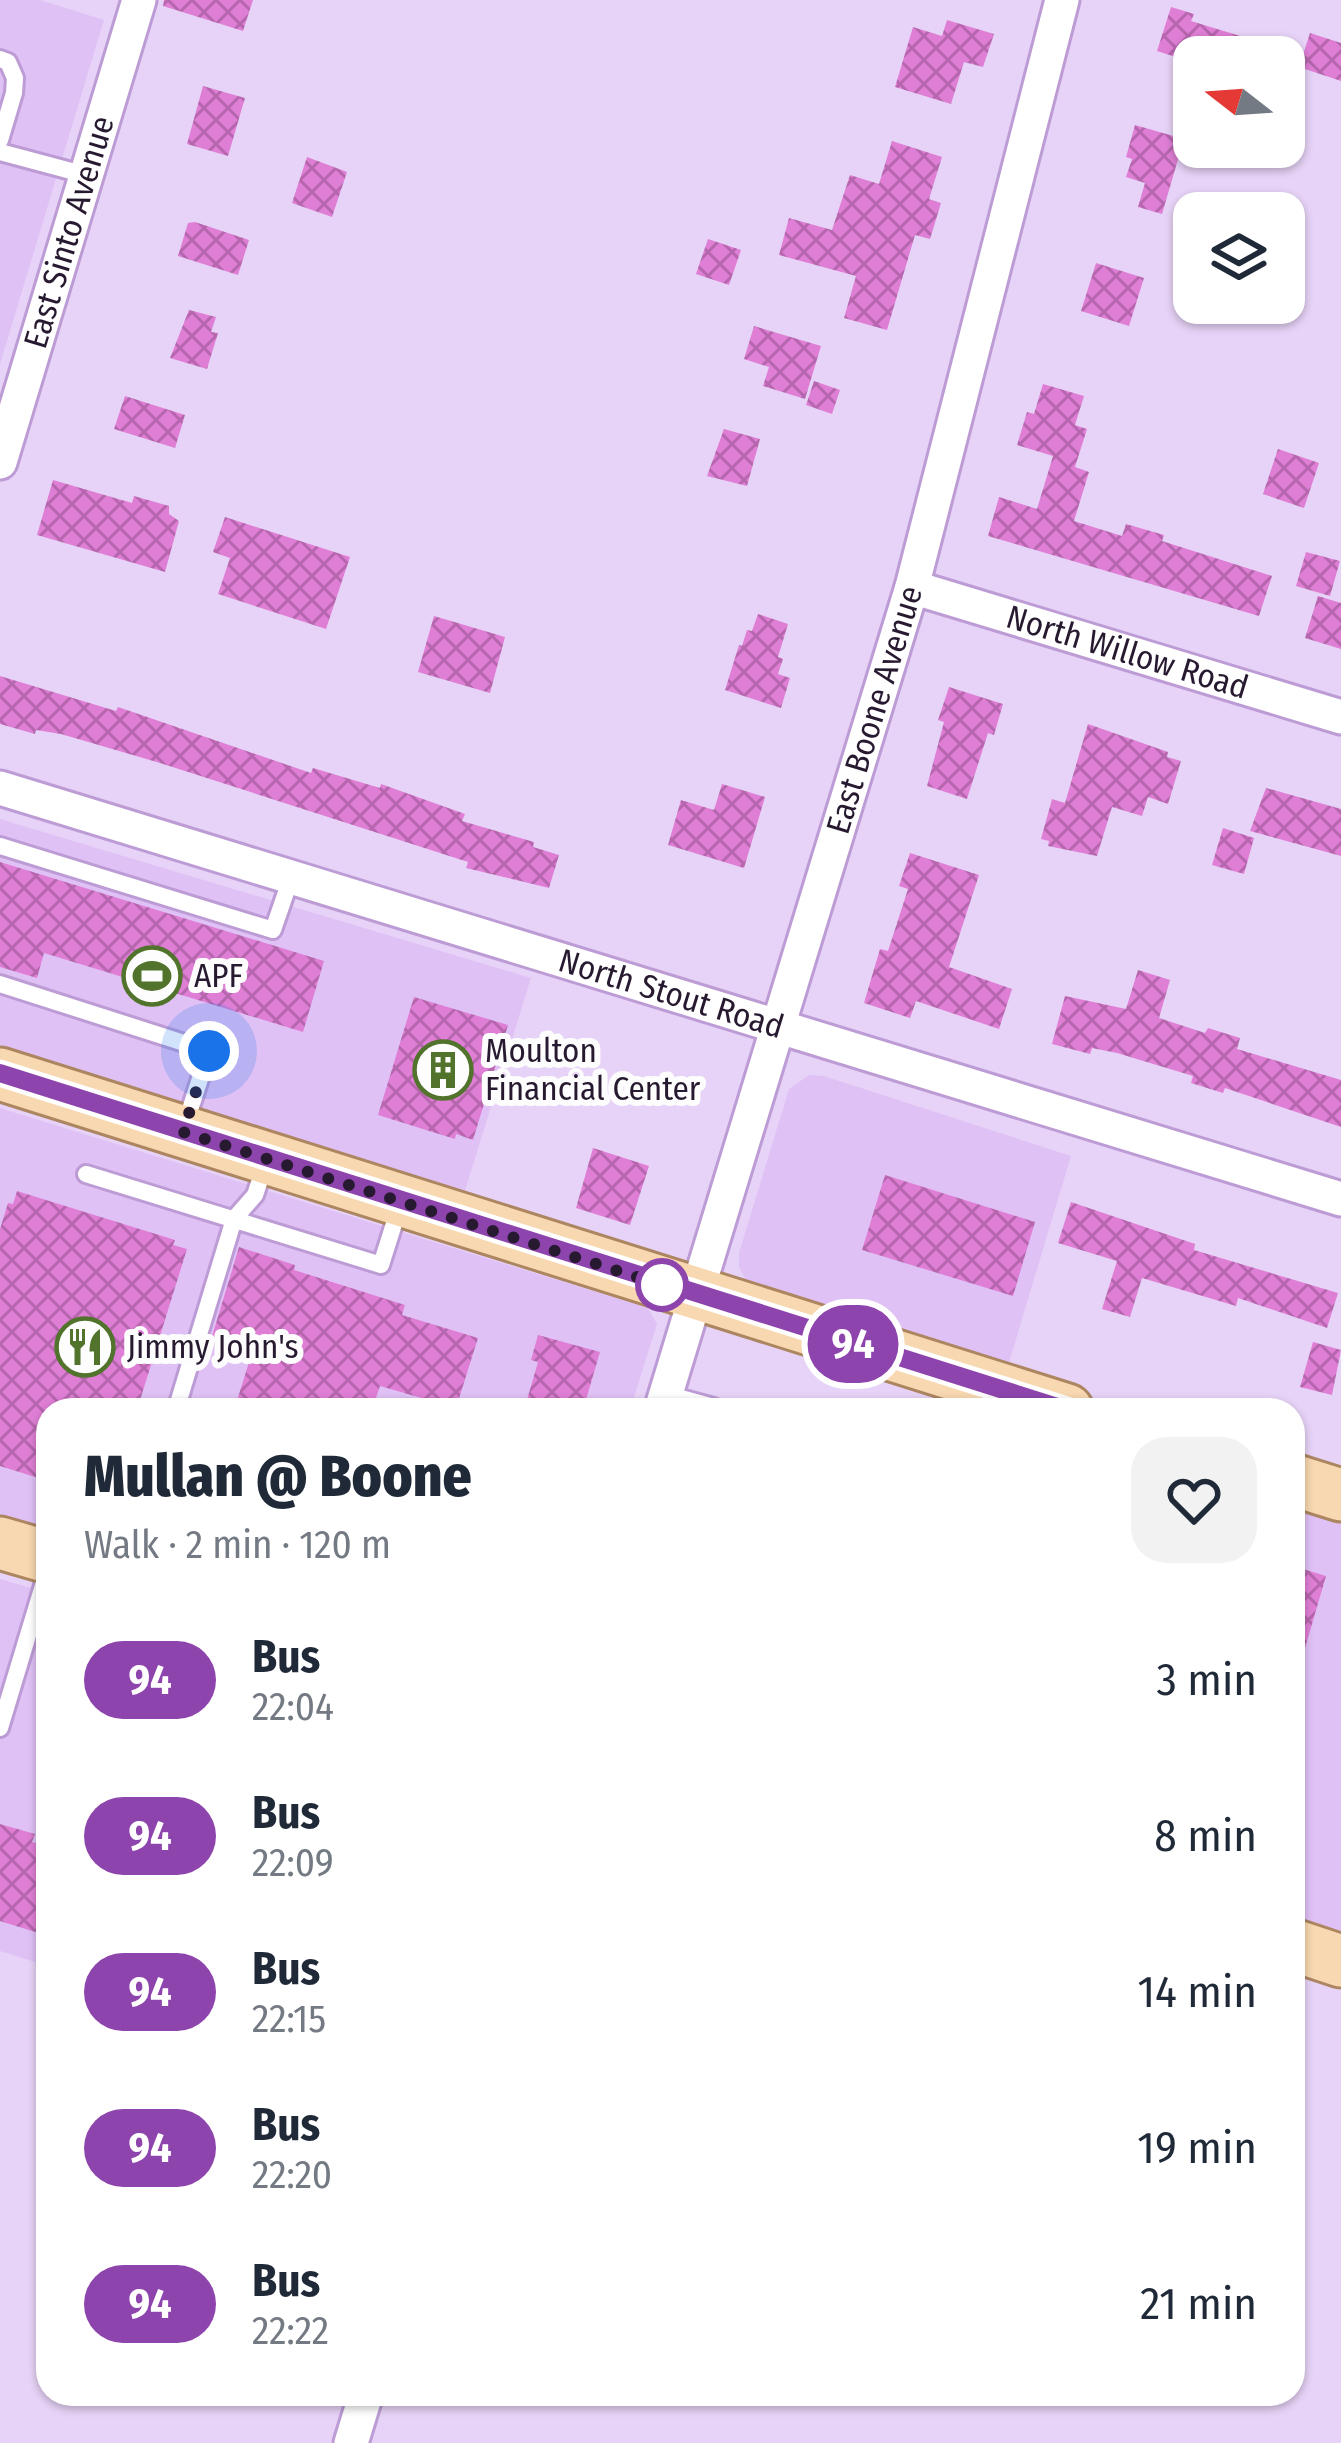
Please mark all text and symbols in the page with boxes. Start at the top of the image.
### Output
north arrow [1173,36,1305,168]
map controls [1173,36,1305,324]
street label: East Sinto Avenue [15,111,123,353]
button: layers [1173,192,1305,324]
street label: East Boone Avenue [818,581,931,839]
street label: North Willow Road [1002,597,1253,708]
street label: North Stout Road [554,940,789,1047]
sports icon: APF [121,945,183,1007]
place label: APF [194,956,243,996]
your location [179,1021,239,1081]
place label: Moulton Financial Center [485,1031,701,1109]
building icon: Moulton Financial Center [412,1039,474,1101]
unlabelled marker [637,1260,687,1310]
line badge: 94 [799,1305,907,1383]
restaurant icon: Jimmy John's [54,1316,116,1378]
text: 94 [832,1319,874,1369]
place label: Jimmy John's [127,1327,299,1367]
button: heart [1131,1437,1257,1563]
text: Mullan @ Boone [84,1443,472,1511]
text: Walk · 2 min · 120 m [84,1522,391,1568]
text: Bus [252,1630,320,1684]
text: 3 min [1156,1653,1257,1707]
text: 94 [129,1655,171,1705]
text: 22:04 [252,1684,334,1730]
text: Bus [252,1786,320,1840]
text: 8 min [1154,1809,1257,1863]
text: 94 [129,1811,171,1861]
text: 22:09 [252,1840,334,1886]
text: Bus [252,1942,320,1996]
text: 14 min [1137,1965,1257,2019]
text: 94 [129,1967,171,2017]
text: 22:15 [252,1996,326,2042]
text: Bus [252,2098,320,2152]
text: 19 min [1137,2121,1257,2175]
text: 94 [129,2123,171,2173]
text: 22:20 [252,2152,332,2198]
text: Bus [252,2254,320,2308]
text: 21 min [1140,2277,1257,2331]
text: 94 [129,2279,171,2329]
text: 22:22 [252,2308,329,2354]

